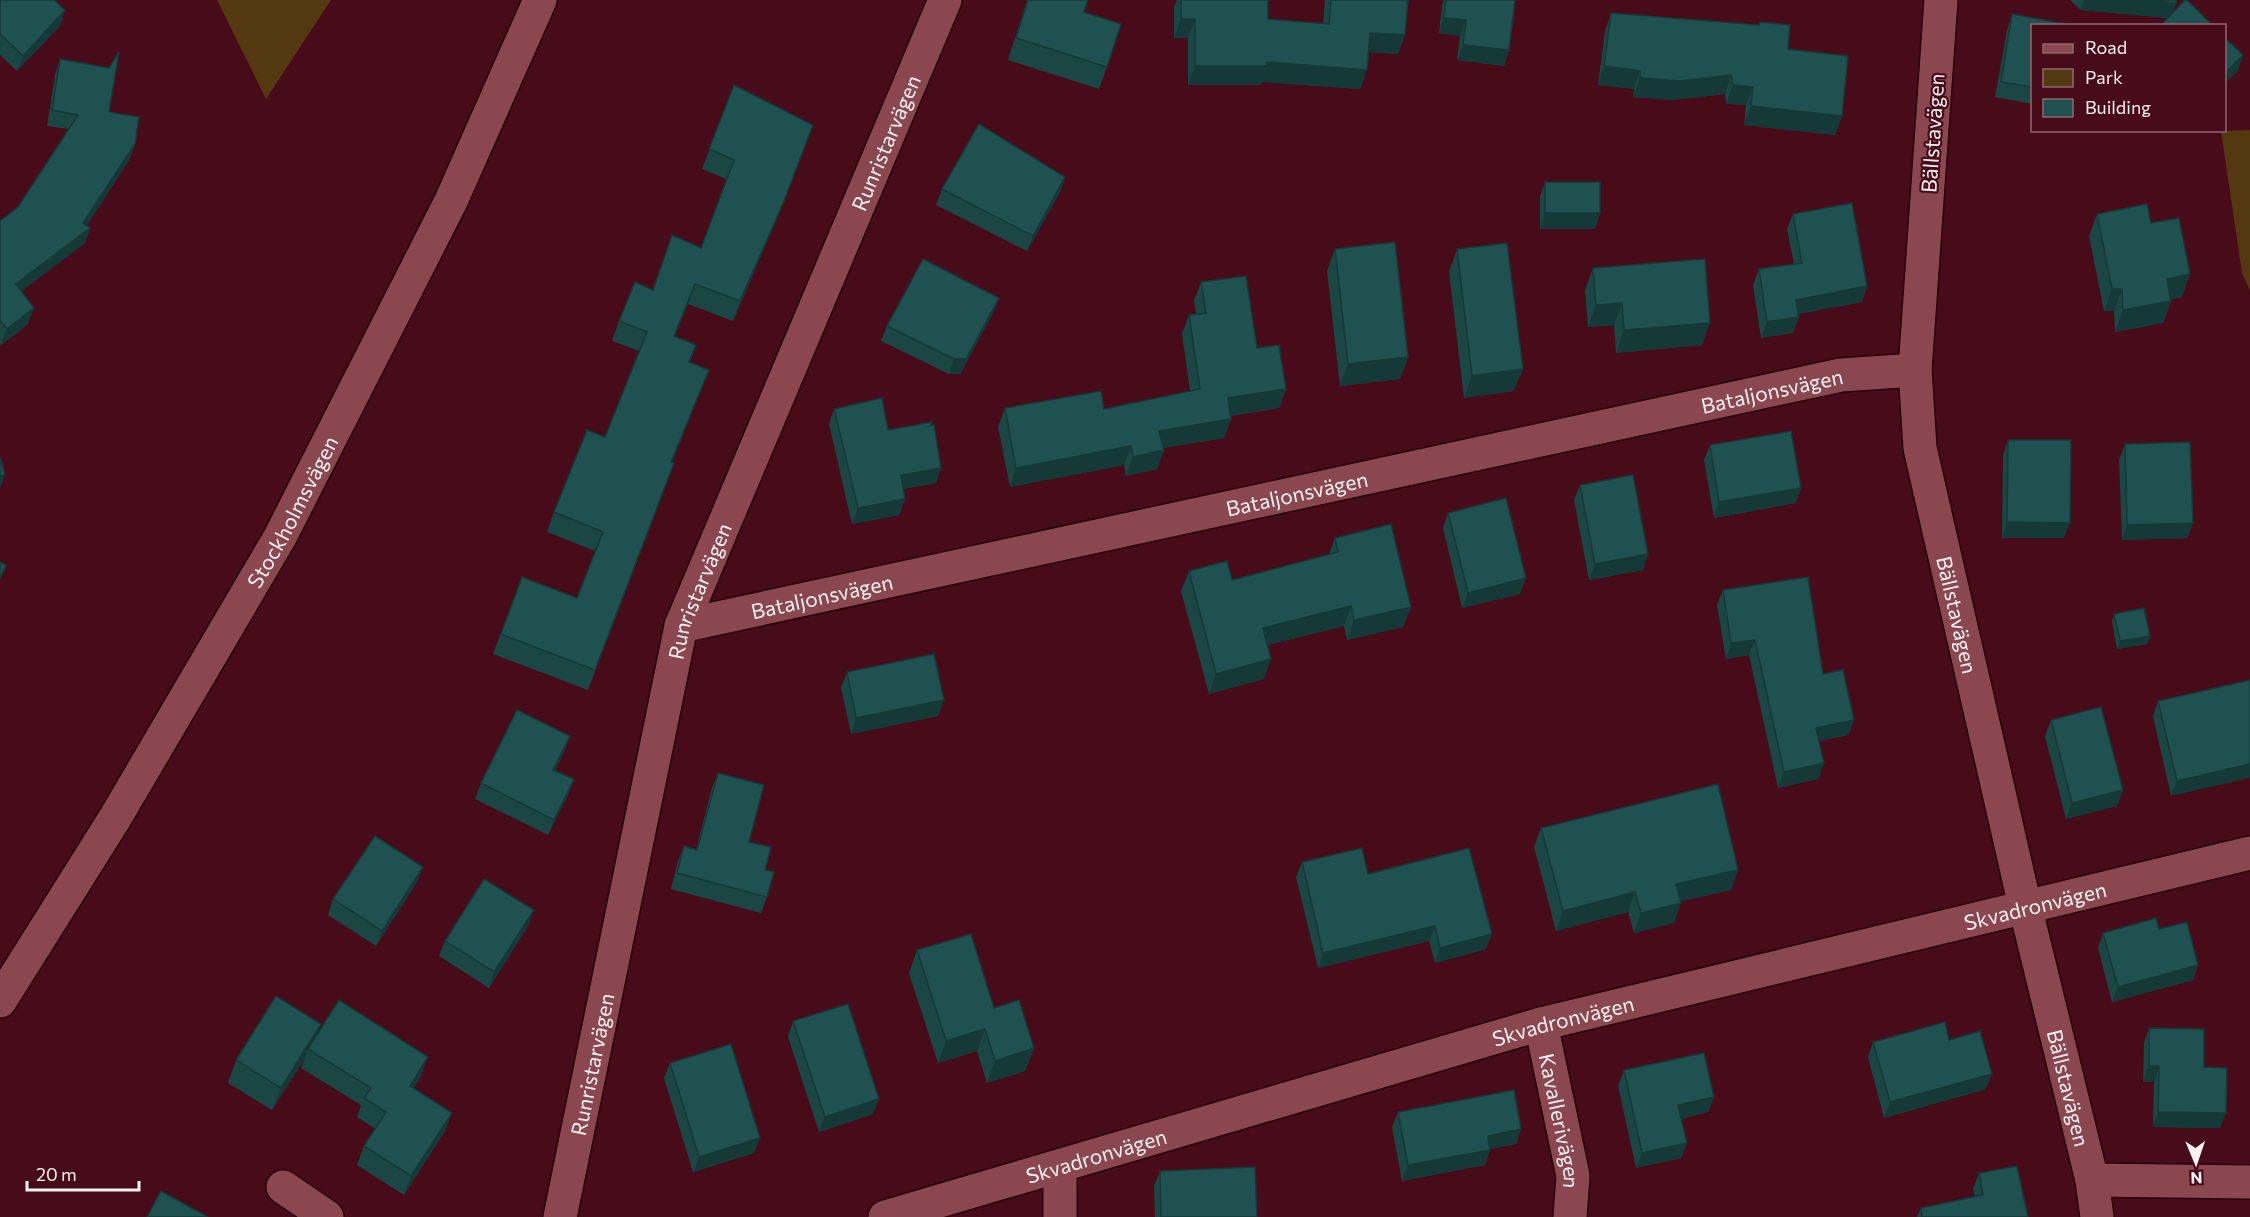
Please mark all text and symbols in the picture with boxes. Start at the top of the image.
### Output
legend [2031,24,2226,132]
text: Road [2085,36,2127,58]
text: Park [2085,66,2123,88]
street label: Runristarvägen [845,71,925,214]
street label: Bällstavägen [1915,72,1949,194]
text: Building [2085,96,2151,118]
street label: Bataljonsvägen [1698,362,1845,417]
street label: Stockholmsvägen [241,431,342,592]
street label: Bataljonsvägen [1223,465,1370,520]
street label: Runristarvägen [662,519,736,661]
street label: Bällstavägen [1933,553,1984,676]
street label: Bataljonsvägen [748,568,895,623]
street label: Skvadronvägen [1961,876,2109,934]
street label: Skvadronvägen [1489,990,1636,1050]
street label: Runristarvägen [565,991,618,1138]
street label: Bällstavägen [2043,1027,2096,1149]
street label: Kavallerivägen [1535,1051,1585,1189]
street label: Skvadronvägen [1023,1122,1169,1187]
north arrow [2166,1133,2226,1193]
scale bar [27,1154,140,1192]
text: 20 m [36,1163,77,1185]
text: N [2190,1169,2203,1188]

